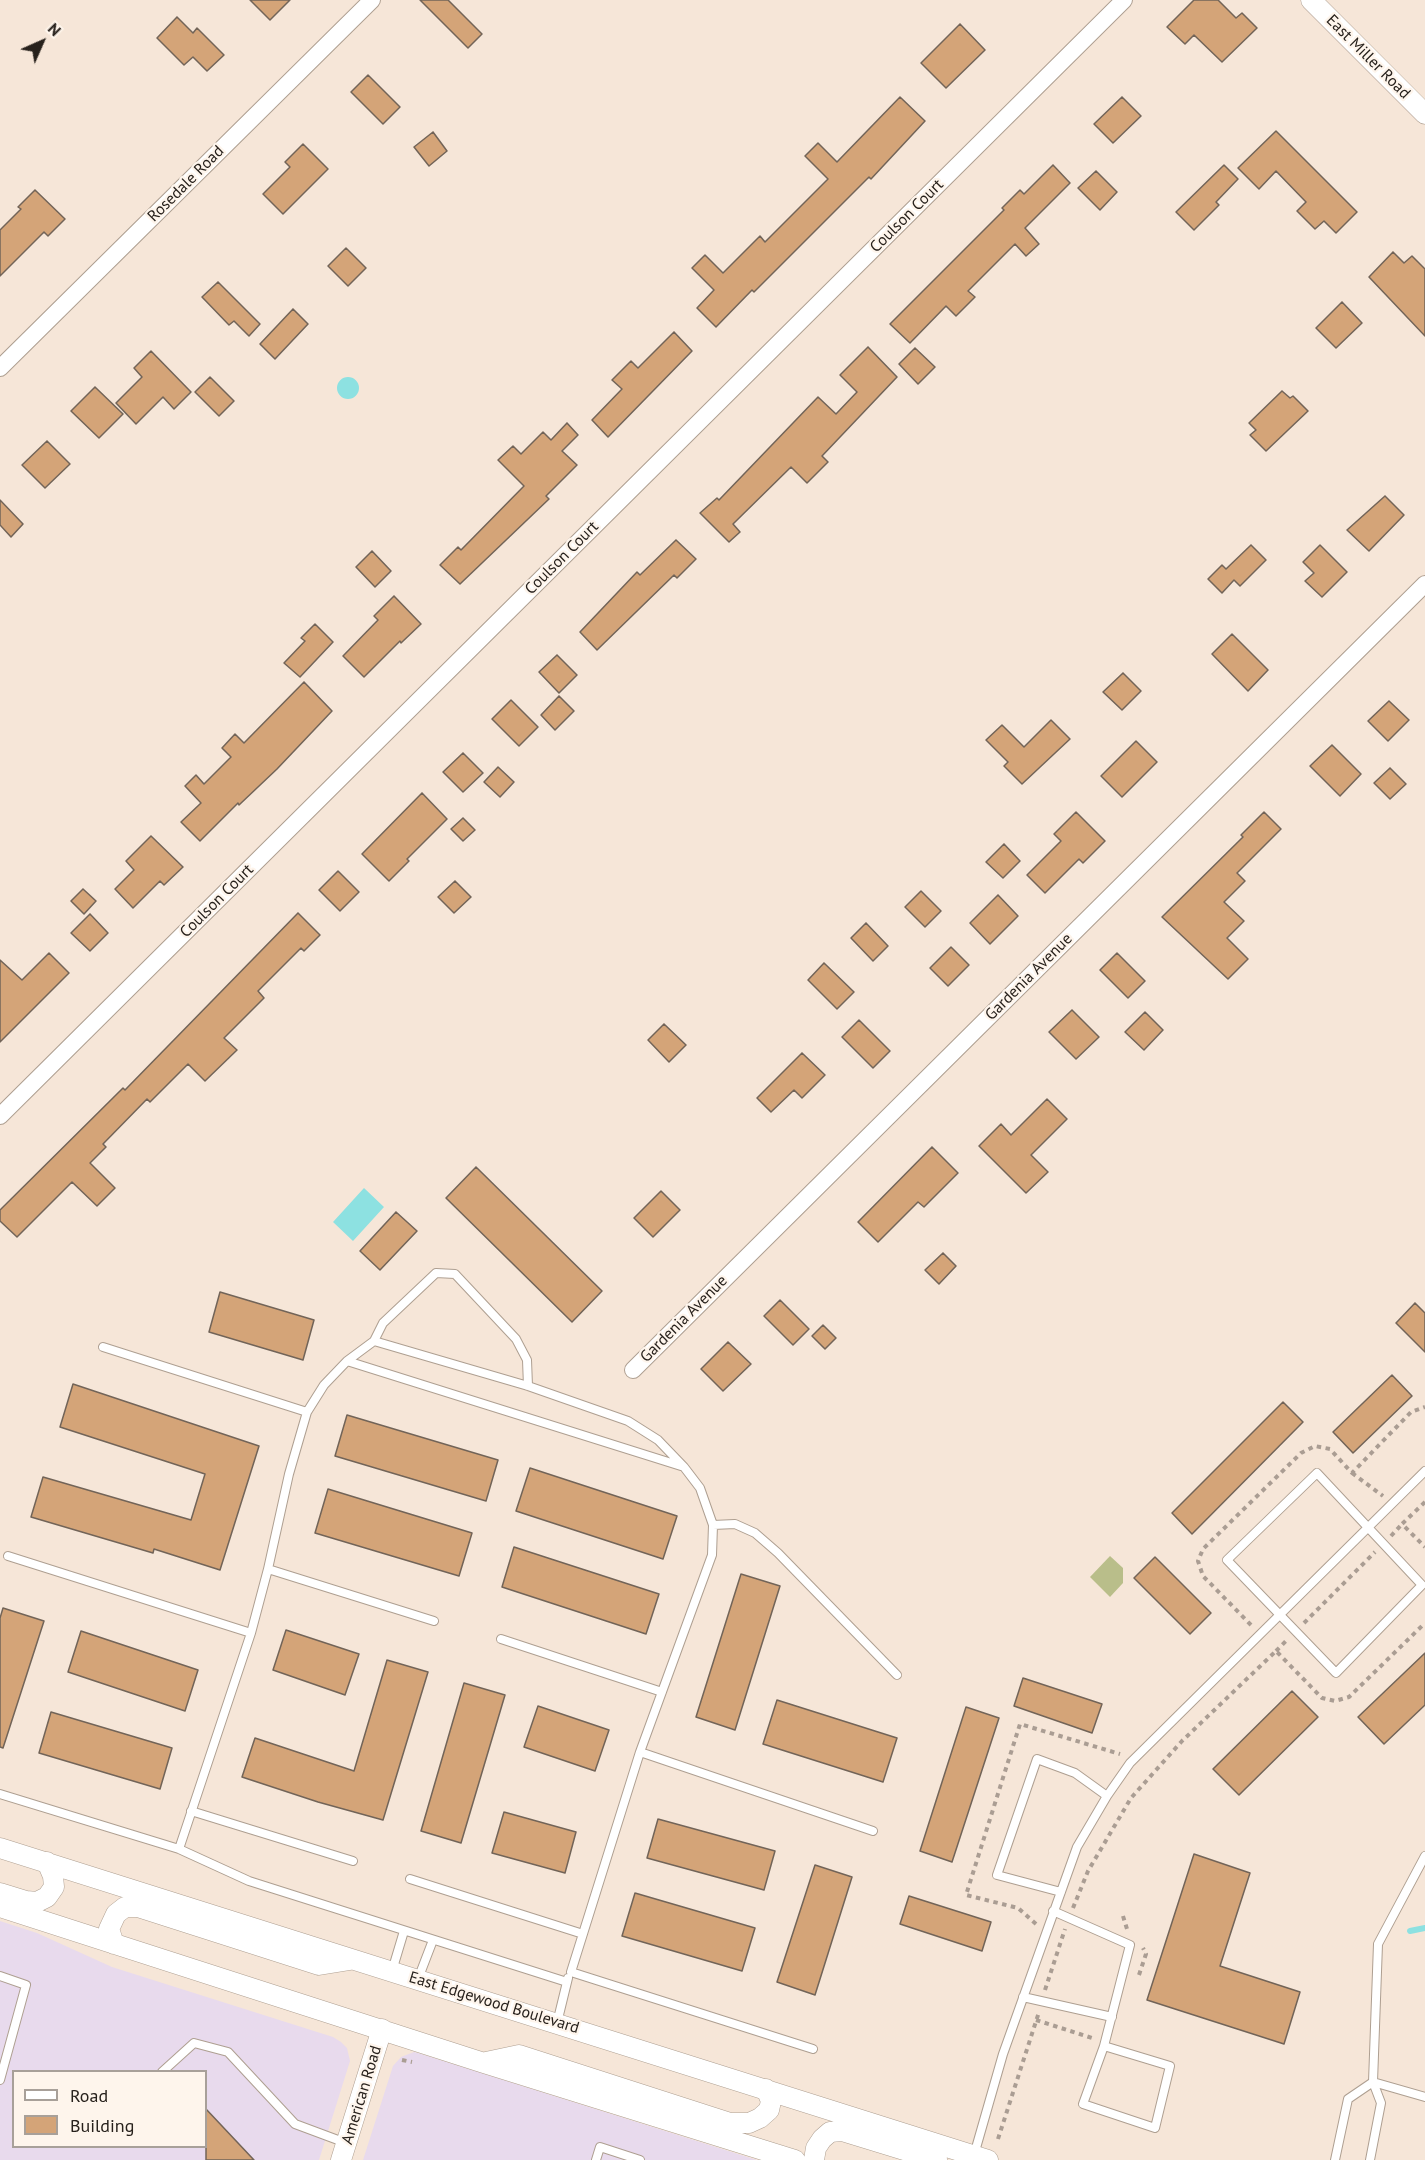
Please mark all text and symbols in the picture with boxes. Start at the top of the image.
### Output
street label: East Miller Road [1322,11,1414,103]
north arrow [12,12,72,72]
text: N [44,18,66,40]
street label: Rosedale Road [144,142,228,226]
street label: Coulson Court [866,175,948,257]
street label: Coulson Court [521,517,603,599]
street label: Coulson Court [176,860,258,942]
street label: Gardenia Avenue [982,930,1076,1024]
street label: Gardenia Avenue [637,1272,731,1366]
street label: East Edgewood Boulevard [407,1968,581,2038]
street label: American Road [338,2043,386,2147]
legend [12,2070,207,2148]
text: Road [70,2084,108,2107]
text: Building [70,2114,134,2137]

